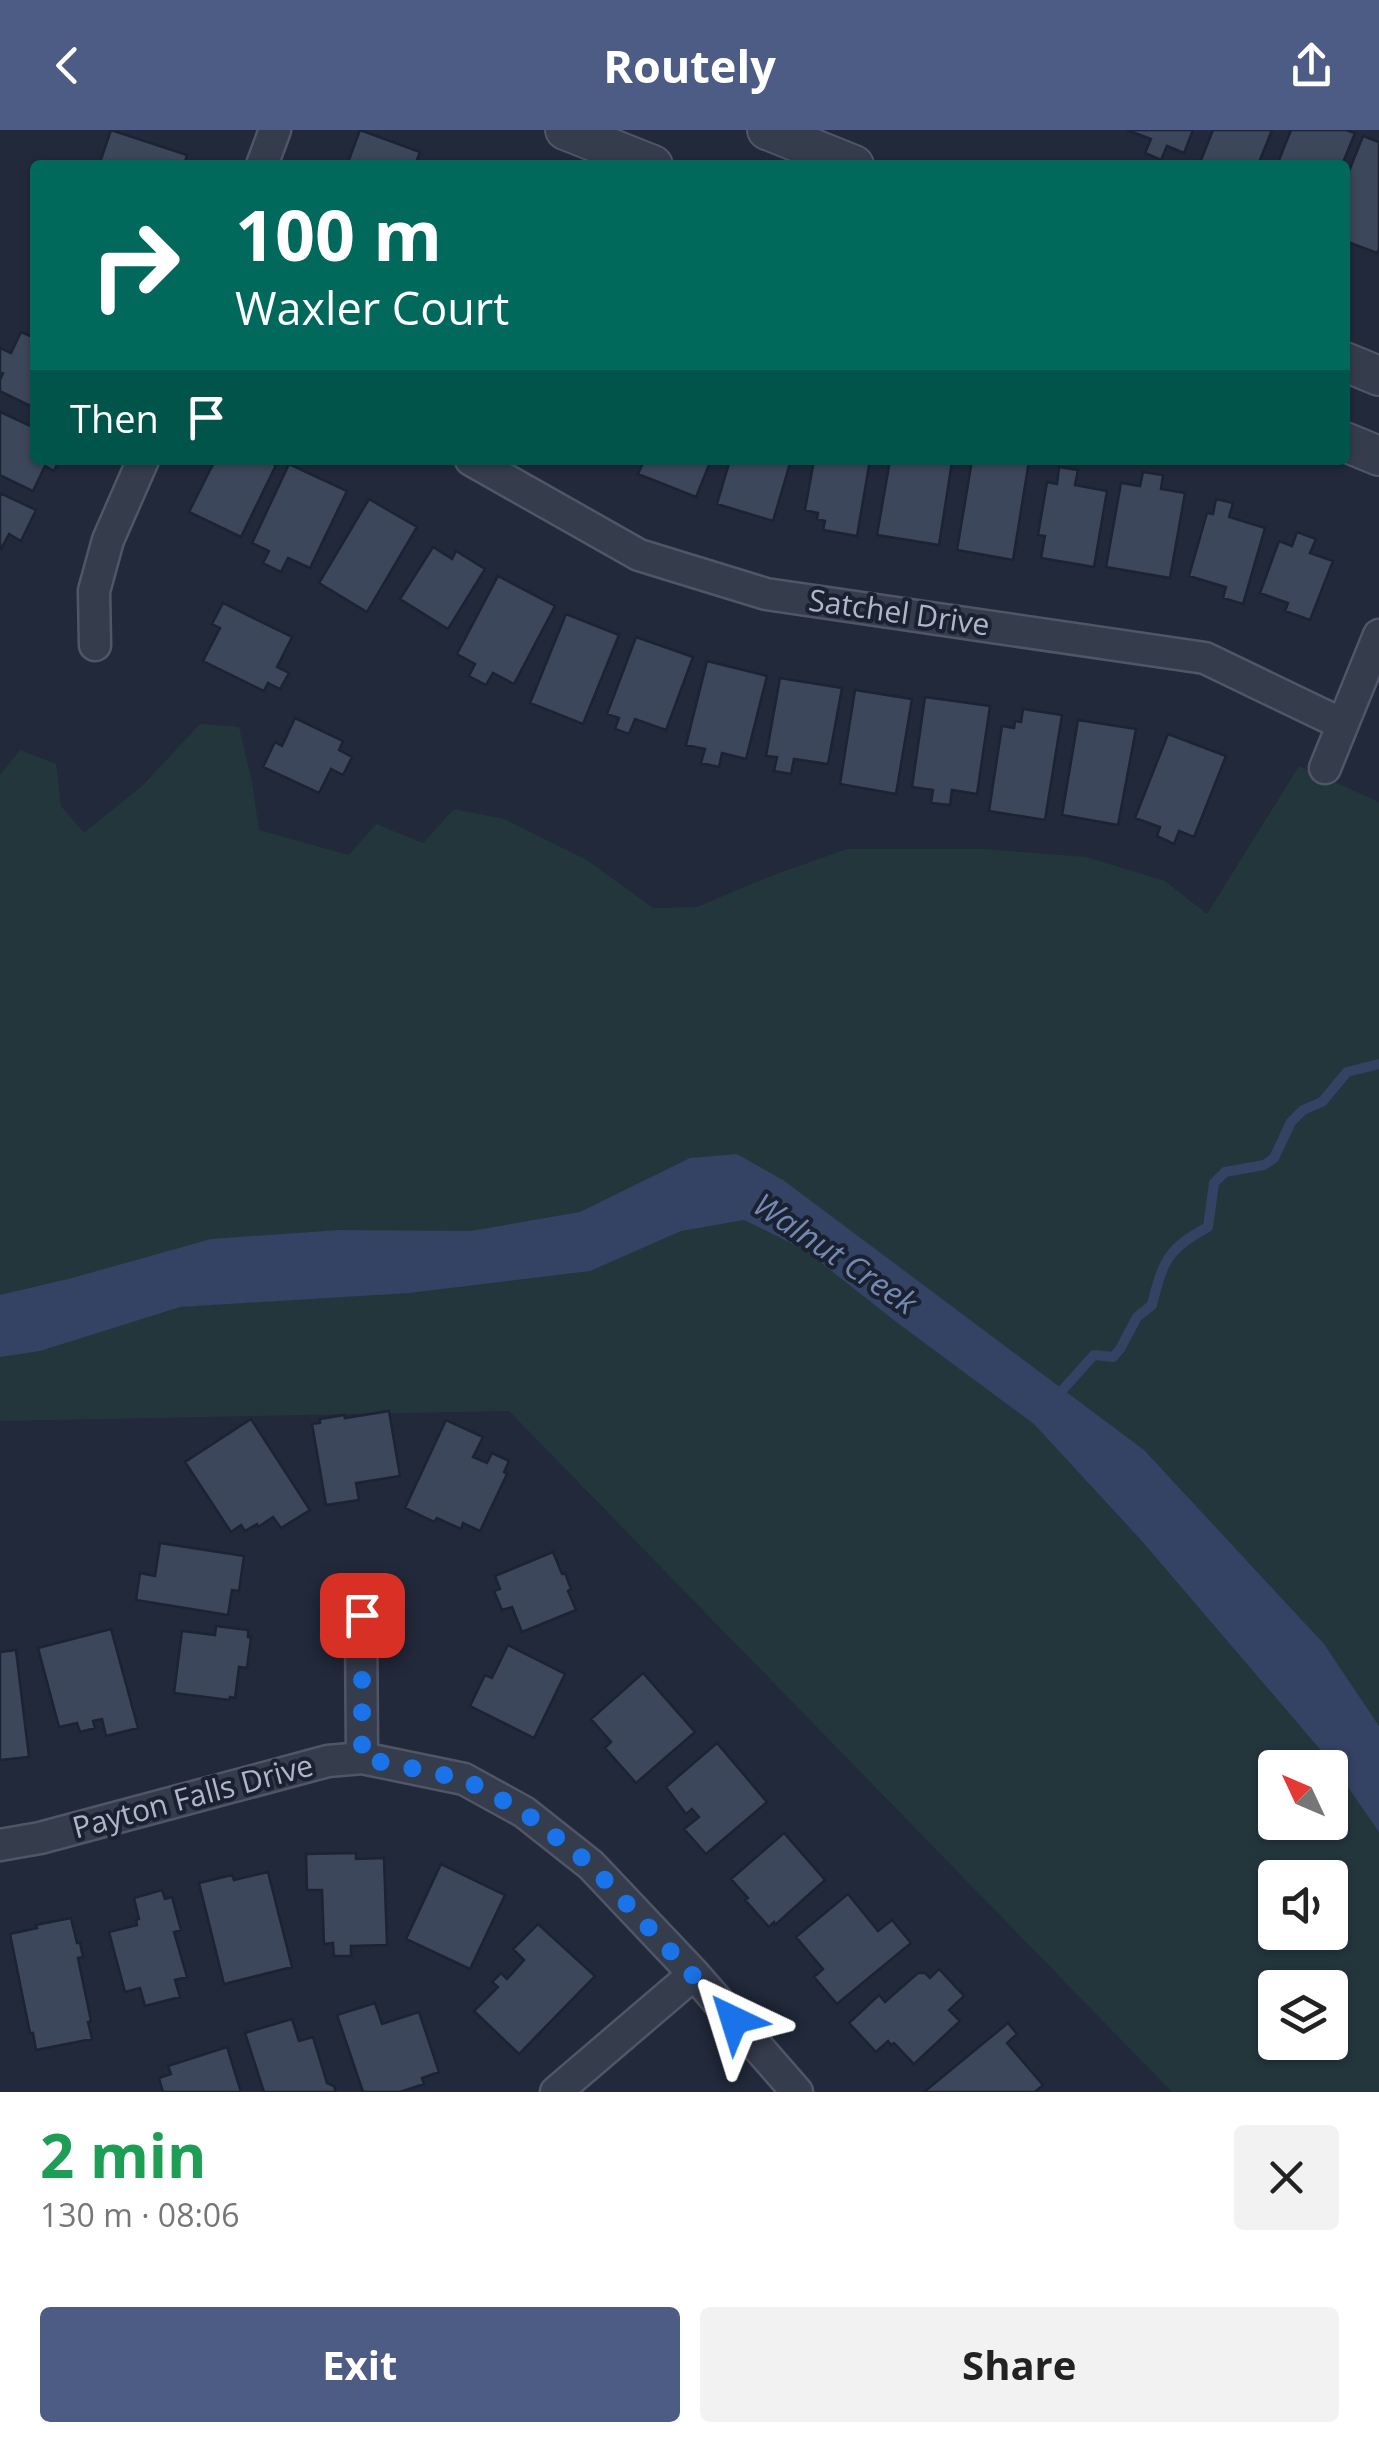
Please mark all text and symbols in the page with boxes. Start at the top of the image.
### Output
text: Routely [603,35,776,96]
icon: back [40,38,95,93]
icon: share [1284,38,1339,93]
text: 100 m [235,186,442,282]
icon: right [70,200,200,330]
text: Waxler Court [235,277,509,338]
icon: arrive [179,390,234,445]
text: Then [70,392,159,444]
street label: Satchel Drive [806,579,992,644]
water label: Walnut Creek [746,1182,927,1324]
pin [320,1573,405,1658]
icon: arrive [335,1588,390,1643]
street label: Payton Falls Drive [68,1744,317,1847]
north arrow [1258,1750,1348,1840]
map controls [1258,1750,1348,2060]
button: sound [1258,1860,1348,1950]
position arrow [682,1968,786,2072]
button: layers [1258,1970,1348,2060]
text: 2 min [40,2114,207,2196]
button: close [1234,2125,1339,2230]
text: 130 m · 08:06 [40,2193,239,2236]
button: Exit [40,2307,680,2422]
button: Share [700,2307,1339,2422]

